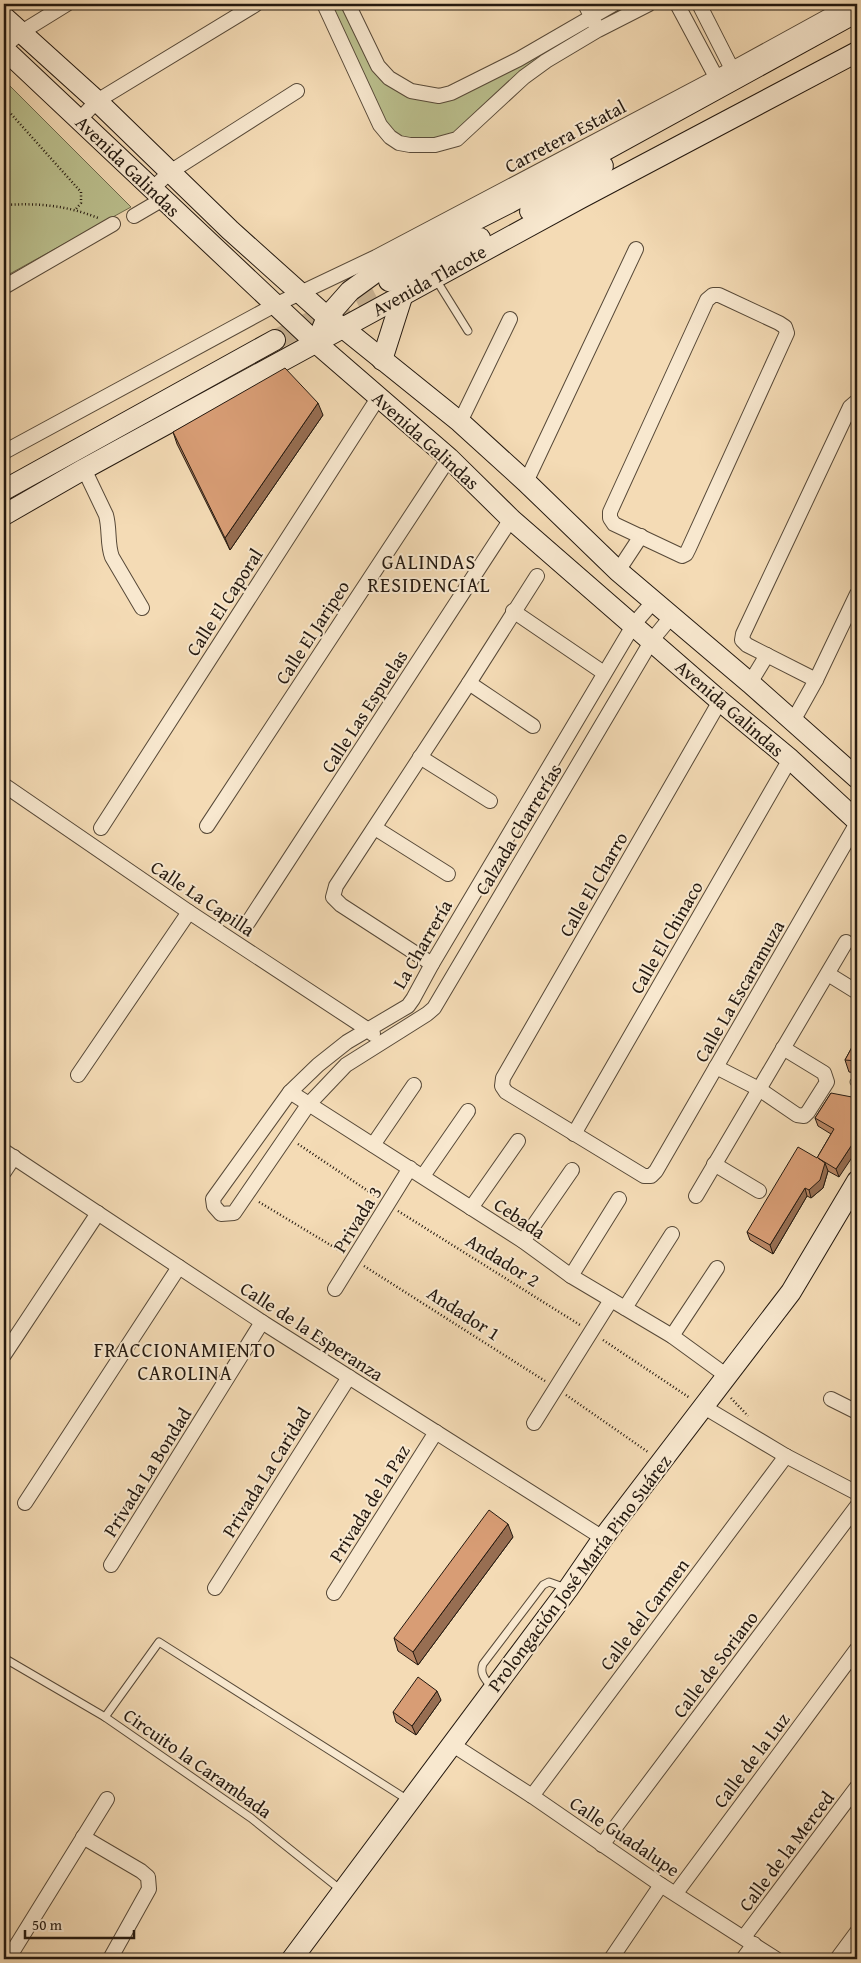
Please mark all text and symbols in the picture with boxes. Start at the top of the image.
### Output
street label: Carretera Estatal [499,92,631,180]
street label: Avenida Galindas [69,109,187,223]
street label: Avenida Tlacote [367,237,491,323]
street label: Avenida Galindas [366,384,486,496]
street label: Calle El Caporal [179,543,269,661]
district label: GALINDAS RESIDENCIAL [368,547,490,599]
street label: Calle El Jaripeo [268,574,356,690]
street label: Calle Las Espuelas [314,644,414,778]
street label: Avenida Galindas [669,653,791,763]
street label: Calzada Charrerías [468,758,568,900]
street label: Calle El Charro [552,826,634,942]
street label: Calle La Capilla [145,853,261,943]
street label: Calle El Chinaco [622,875,710,999]
street label: La Charrería [385,894,459,994]
street label: Calle La Escaramuza [687,915,791,1067]
street label: Privada 3 [326,1180,388,1258]
street label: Cebada [488,1190,552,1246]
street label: Andador 2 [461,1226,545,1294]
street label: Calle de la Esperanza [235,1274,389,1388]
street label: Andador 1 [422,1279,506,1347]
district label: FRACCIONAMIENTO CAROLINA [94,1335,276,1387]
street label: Privada La Bondad [96,1401,198,1542]
street label: Privada La Caridad [215,1401,318,1543]
street label: Privada de la Paz [322,1439,416,1567]
street label: Prolongación José María Pino Suárez [480,1449,678,1697]
street label: Calle del Carmen [593,1552,696,1676]
street label: Calle de Soriano [665,1605,765,1723]
street label: Circuito la Carambada [118,1701,278,1825]
street label: Calle de la Luz [706,1707,796,1813]
street label: Calle de la Merced [731,1784,841,1917]
street label: Calle Guadalupe [564,1789,686,1883]
scale bar [25,1908,134,1940]
text: 50 m [32,1914,63,1935]

